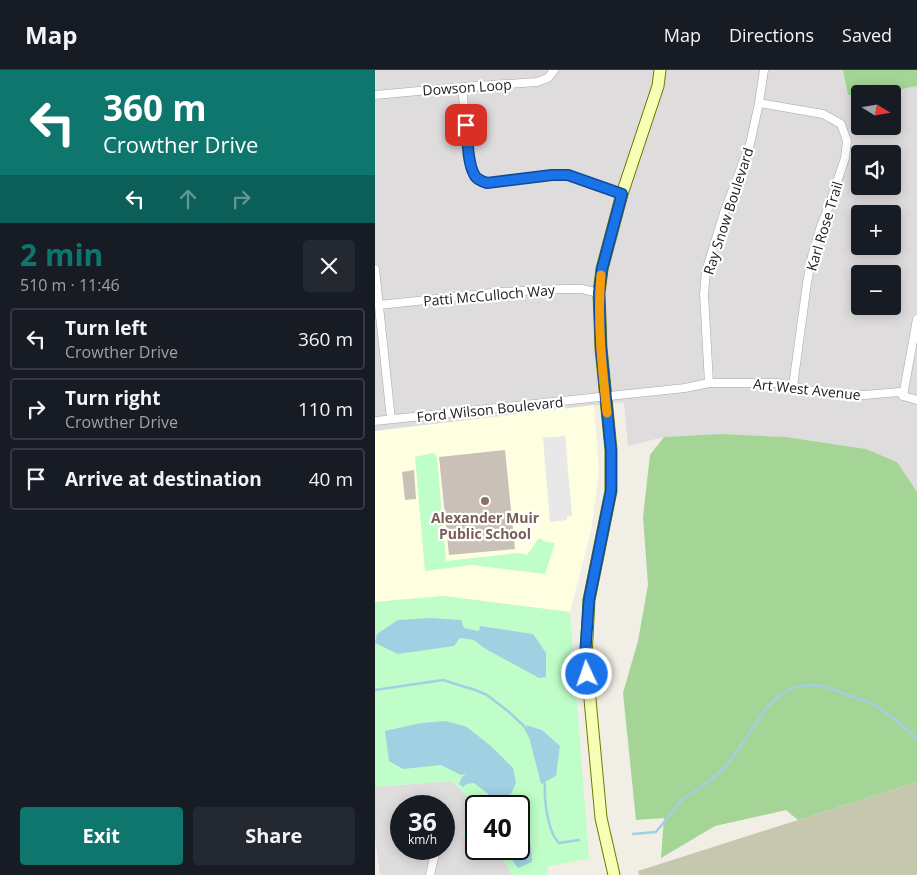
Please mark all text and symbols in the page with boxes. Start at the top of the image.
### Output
text: Map [25,18,77,51]
text: Map [664,23,701,47]
text: Directions [729,23,814,47]
text: Saved [842,23,892,47]
street label: Dowson Loop [422,74,512,100]
text: 360 m [103,84,207,131]
north arrow [851,85,901,135]
map controls [851,85,901,315]
icon: left [20,90,85,155]
pin [445,104,487,146]
icon: arrive [452,111,480,139]
text: Crowther Drive [103,129,258,159]
street label: Ray Snow Boulevard [698,145,758,277]
button: sound [851,145,901,195]
street label: Karl Rose Trail [801,179,847,273]
icon: left [121,185,149,213]
icon: ahead [174,185,202,213]
icon: right [227,185,255,213]
button: + [851,205,901,255]
text: 2 min [20,234,103,275]
button: close [303,240,355,292]
button: − [851,265,901,315]
text: 510 m · 11:46 [20,274,120,296]
street label: Patti McCulloch Way [422,280,557,310]
text: Turn left [65,315,147,341]
icon: left [22,325,50,353]
text: 360 m [298,326,353,352]
text: Crowther Drive [65,341,178,363]
street label: Art West Avenue [752,374,862,404]
text: Turn right [65,385,160,411]
street label: Ford Wilson Boulevard [416,392,564,426]
icon: right [22,395,50,423]
text: 110 m [298,396,353,422]
text: Crowther Drive [65,411,178,433]
icon: arrive [22,465,50,493]
text: Arrive at destination [65,466,262,492]
text: 40 m [309,466,353,492]
marker: Alexander Muir Public School [479,495,491,507]
place label: Alexander Muir Public School [431,508,540,543]
position arrow [560,647,612,699]
speed limit sign: 40 [465,795,530,860]
text: 36 [408,804,437,838]
button: Exit [20,807,183,865]
button: Share [193,807,355,865]
text: km/h [408,831,437,848]

